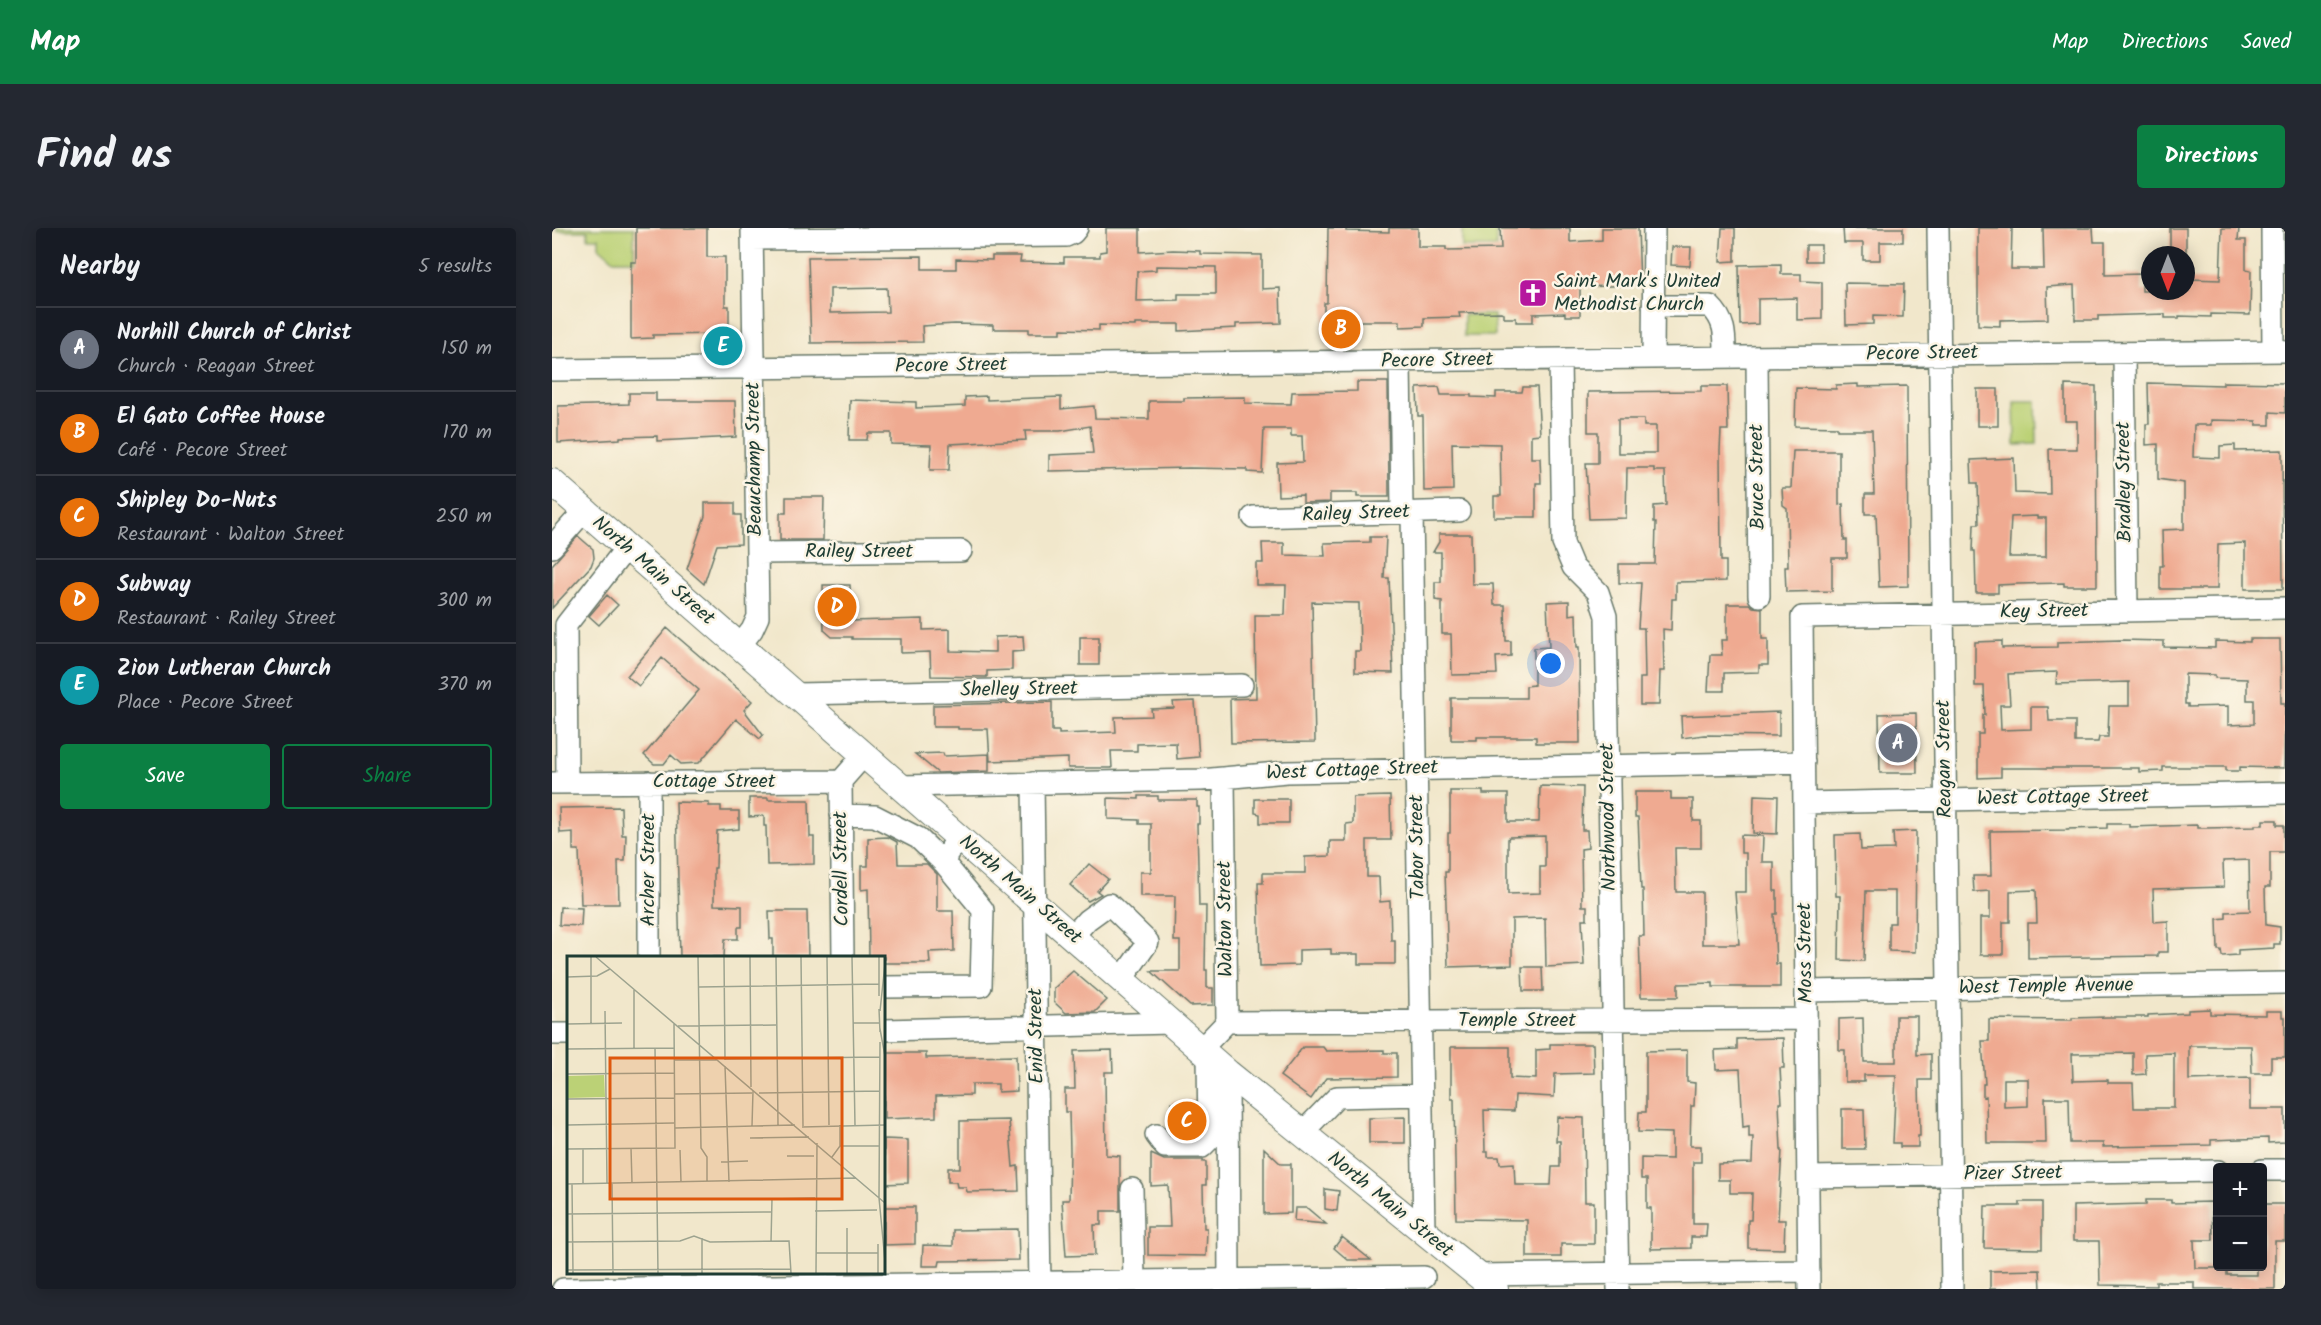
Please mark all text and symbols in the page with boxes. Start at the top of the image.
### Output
text: Map [30,20,81,65]
text: Map [2052,26,2088,59]
text: Directions [2121,26,2208,59]
text: Saved [2241,26,2291,59]
text: Find us [36,123,172,190]
button: Directions [2137,125,2285,188]
text: Nearby [60,246,140,288]
north arrow [2141,246,2195,300]
text: 5 results [418,251,492,283]
place label: Saint Mark's United Methodist Church [1554,266,1721,321]
church icon: Saint Mark's United Methodist Church [1517,277,1549,309]
pin: B [1322,306,1360,352]
text: Norhill Church of Christ [117,316,351,351]
pin: E [704,324,742,368]
text: A [73,333,86,365]
text: 150 m [441,333,492,365]
street label: Pecore Street [1866,337,1979,371]
street label: Pecore Street [1381,344,1494,378]
street label: Pecore Street [895,349,1008,383]
text: Church · Reagan Street [117,351,315,383]
street label: Beauchamp Street [738,381,772,536]
text: El Gato Coffee House [117,400,325,435]
text: B [73,417,86,449]
text: 170 m [443,417,492,449]
street label: Bradley Street [2108,421,2142,543]
street label: Bruce Street [1741,424,1775,530]
text: Café · Pecore Street [117,435,288,467]
text: Shipley Do-Nuts [117,484,277,519]
street label: Railey Street [1302,496,1411,532]
text: C [73,501,86,533]
text: 250 m [436,501,492,533]
street label: North Main Street [584,508,722,634]
text: Restaurant · Walton Street [117,519,344,551]
street label: Railey Street [805,536,913,568]
text: Subway [117,568,191,603]
pin: D [818,584,856,629]
text: D [73,585,86,617]
text: 300 m [437,585,492,617]
street label: Key Street [1999,595,2089,629]
text: Restaurant · Railey Street [117,603,336,635]
your location [1536,649,1565,678]
text: Zion Lutheran Church [117,652,331,687]
text: E [74,669,85,701]
text: 370 m [437,669,492,701]
street label: Shelley Street [960,673,1078,707]
text: Place · Pecore Street [117,687,293,719]
street label: Reagan Street [1928,699,1962,818]
pin: A [1878,720,1918,766]
street label: Northwood Street [1592,742,1626,891]
button: Save [60,744,270,809]
button: Share [282,744,492,809]
street label: West Cottage Street [1265,752,1439,790]
street label: Cottage Street [652,766,776,798]
street label: West Cottage Street [1977,780,2150,815]
street label: Tabor Street [1401,794,1435,900]
street label: Cordell Street [825,811,859,927]
street label: Archer Street [633,813,665,926]
street label: North Main Street [951,827,1089,953]
street label: Walton Street [1209,860,1243,977]
street label: Moss Street [1789,902,1823,1004]
inset map [567,956,885,1274]
street label: West Temple Avenue [1958,969,2134,1005]
street label: Enid Street [1020,988,1054,1084]
street label: Temple Street [1458,1005,1576,1037]
pin: C [1168,1098,1206,1144]
street label: North Main Street [1320,1144,1461,1266]
street label: Pizer Street [1963,1157,2063,1191]
map controls [2213,1163,2267,1271]
button: + [2213,1163,2267,1217]
button: − [2213,1217,2267,1271]

